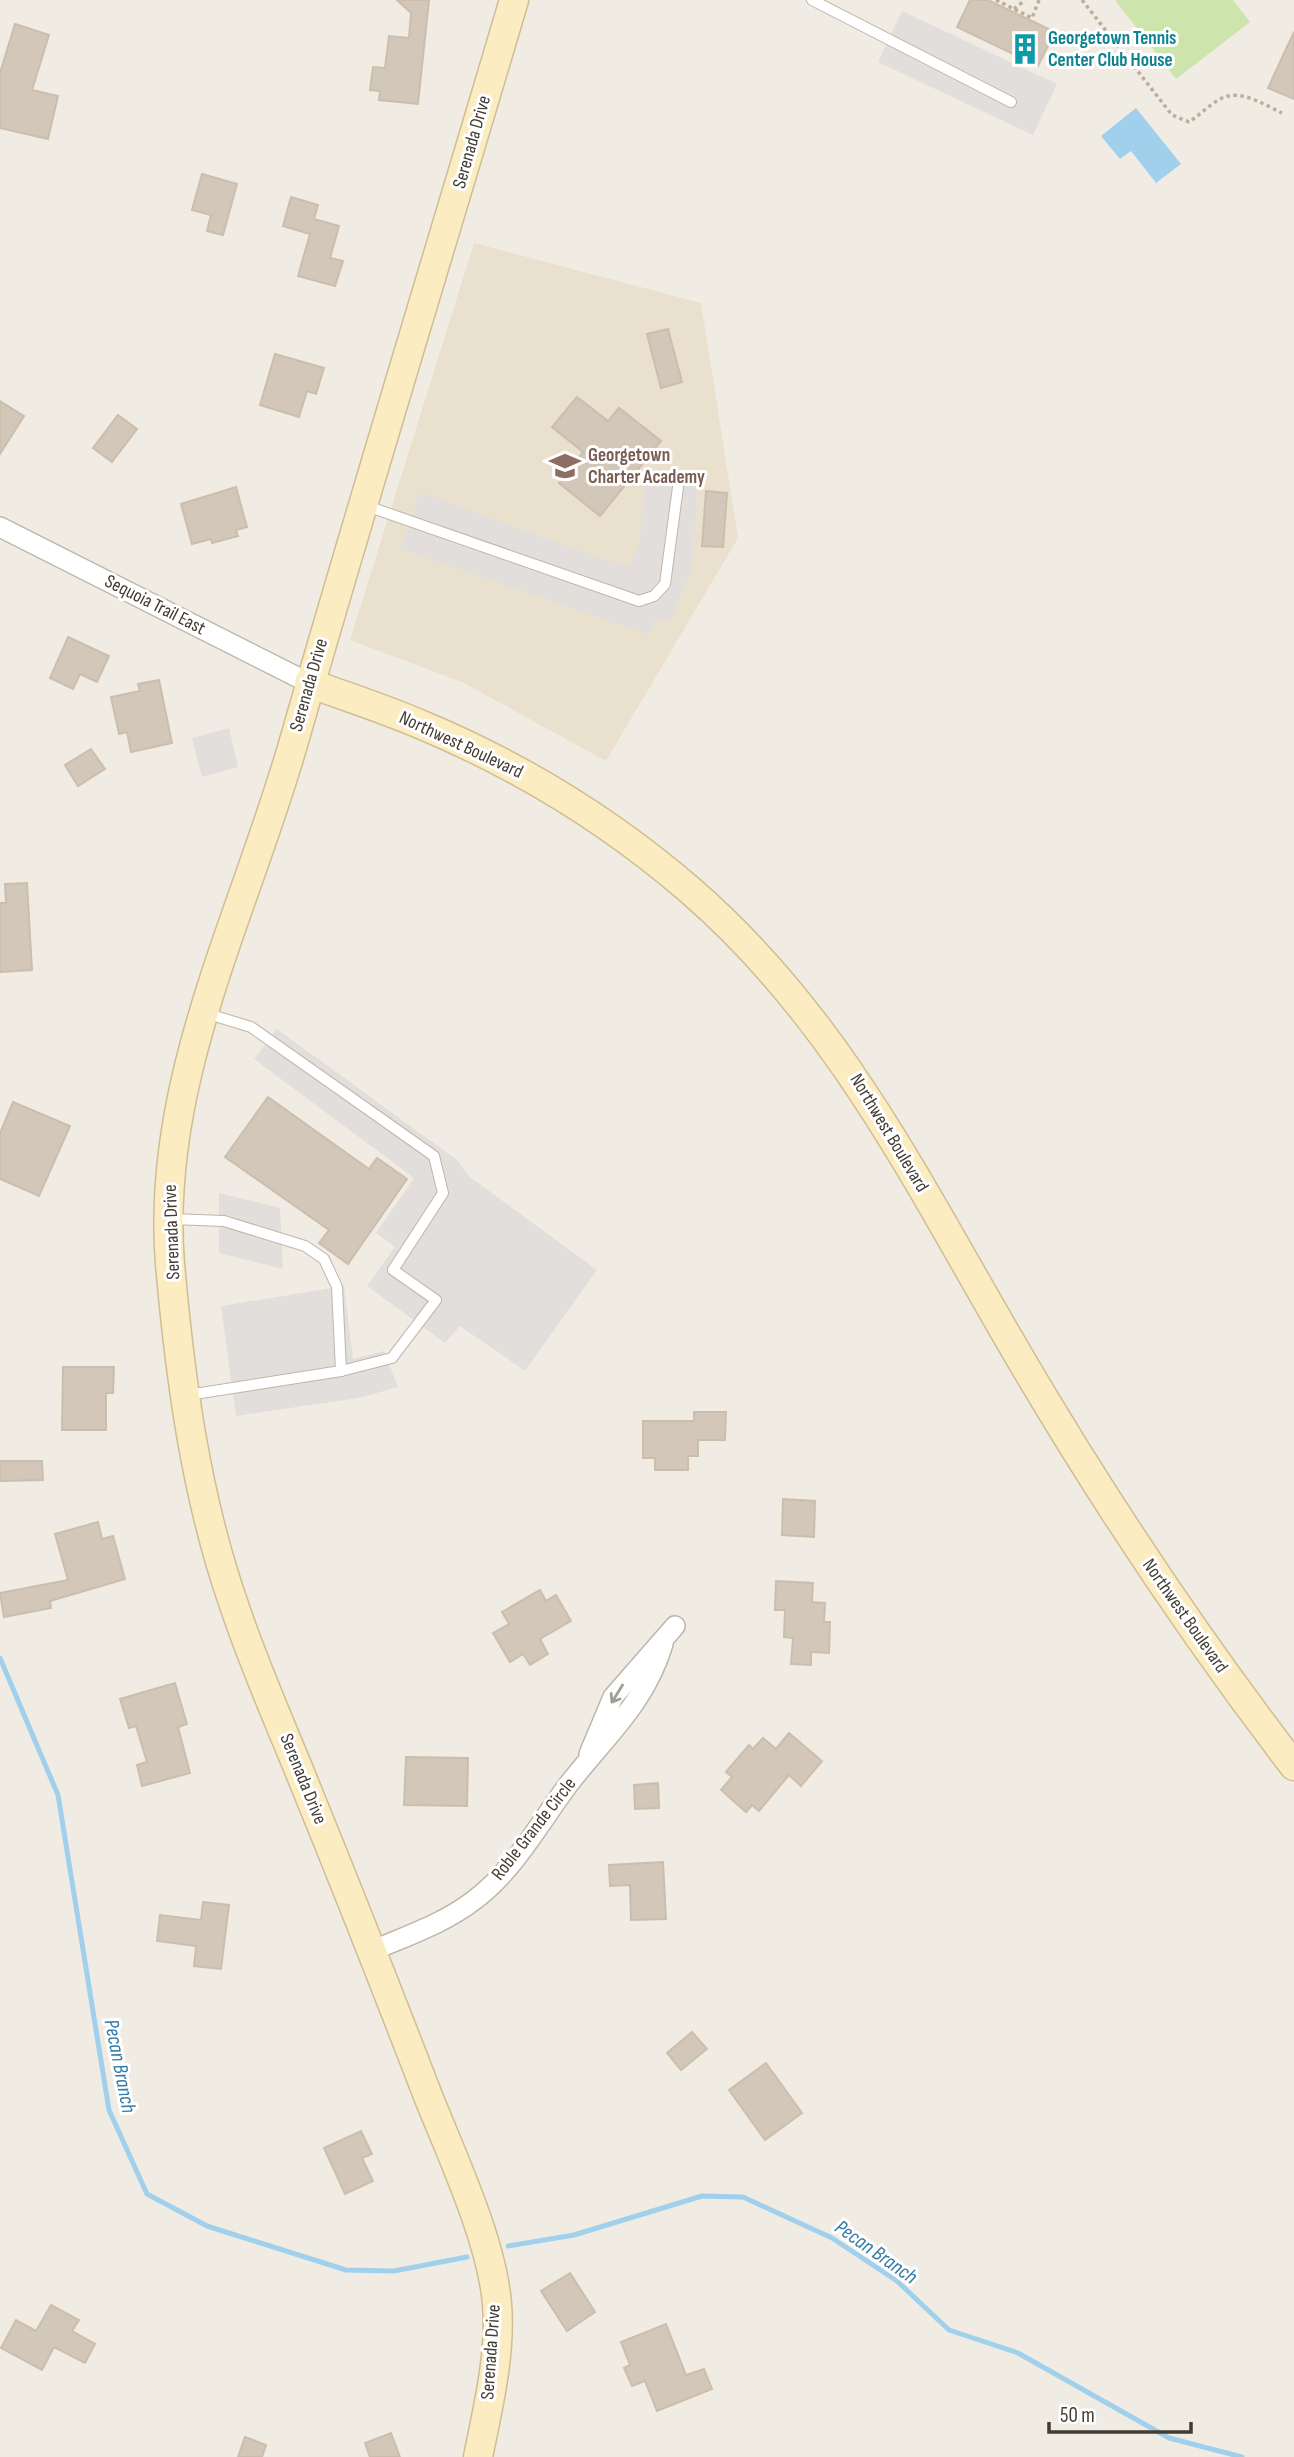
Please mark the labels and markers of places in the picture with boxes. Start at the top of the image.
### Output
place label: Georgetown Tennis Center Club House [1048,27,1176,72]
building icon: Georgetown Tennis Center Club House [1008,32,1042,66]
place label: Georgetown Charter Academy [588,444,705,489]
school or university icon: Georgetown Charter Academy [548,449,582,483]

